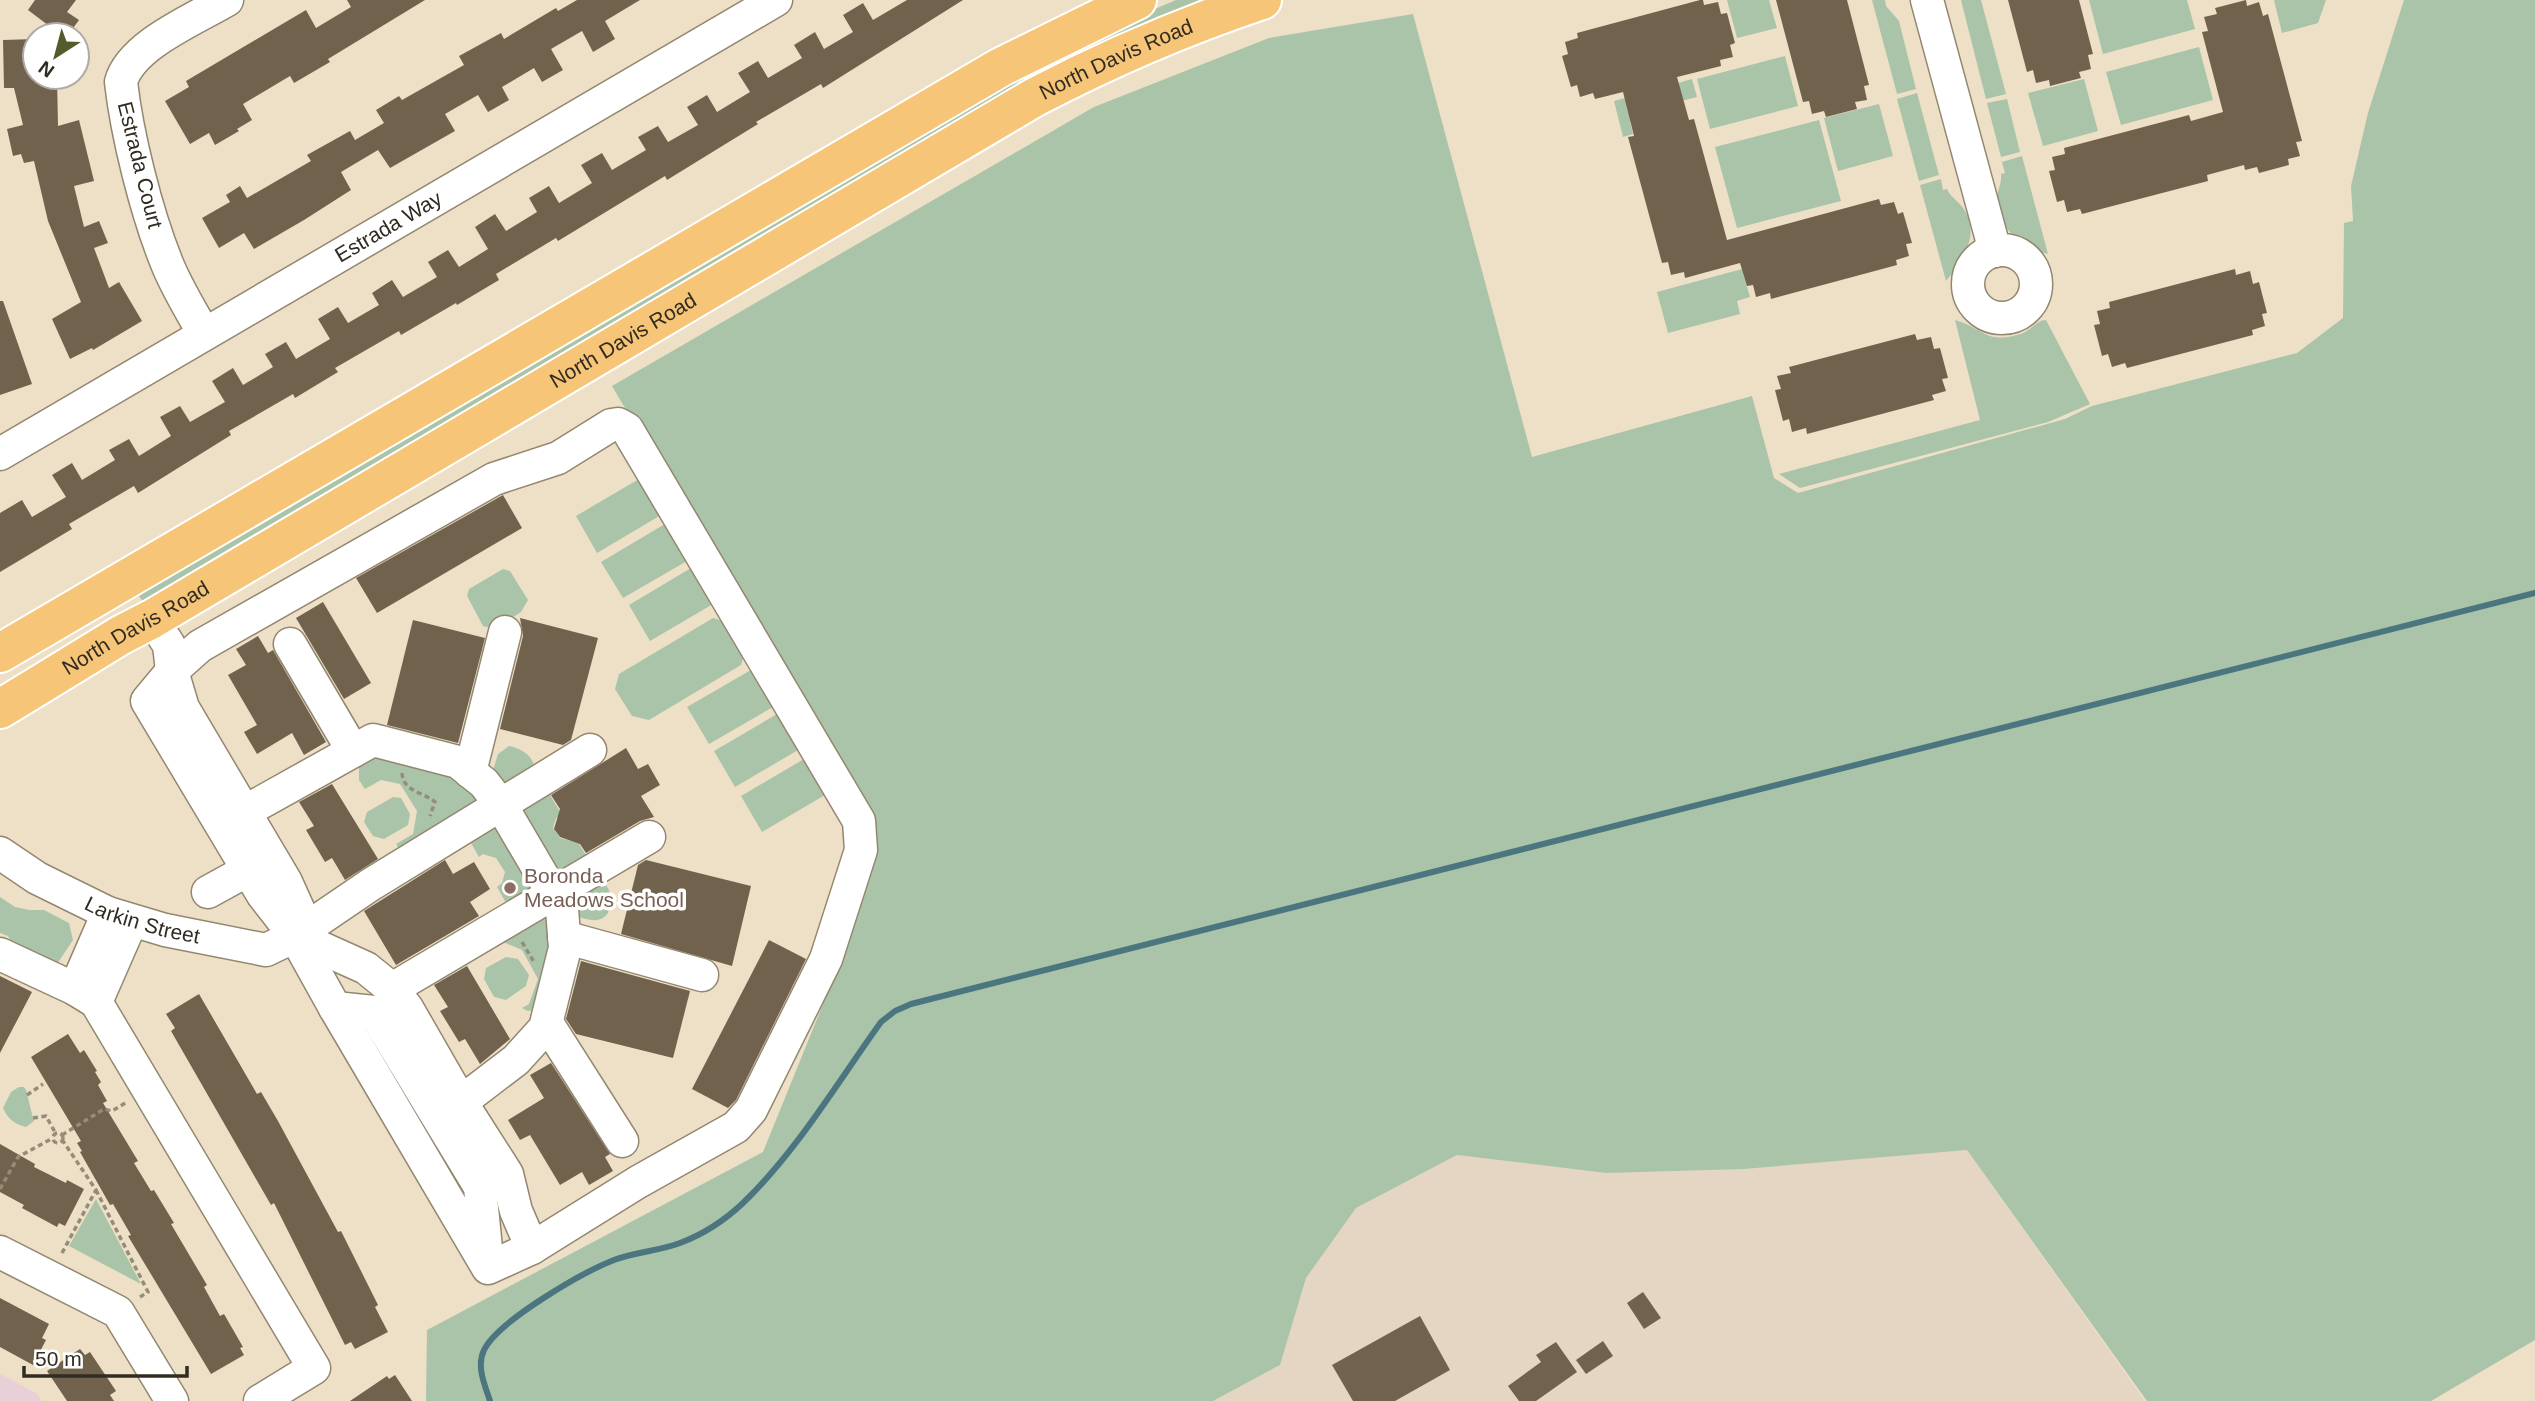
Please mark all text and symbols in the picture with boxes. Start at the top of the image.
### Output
street label: North Davis Road [1035,14,1196,104]
north arrow [21,21,91,91]
text: N [35,57,58,82]
street label: Estrada Court [114,99,167,231]
street label: Estrada Way [331,186,446,266]
street label: North Davis Road [546,288,700,392]
street label: North Davis Road [58,576,213,679]
place label: Boronda Meadows School [524,864,684,911]
marker: Boronda Meadows School [502,880,518,896]
street label: Larkin Street [81,891,202,948]
scale bar [24,1334,187,1378]
text: 50 m [35,1347,82,1370]

